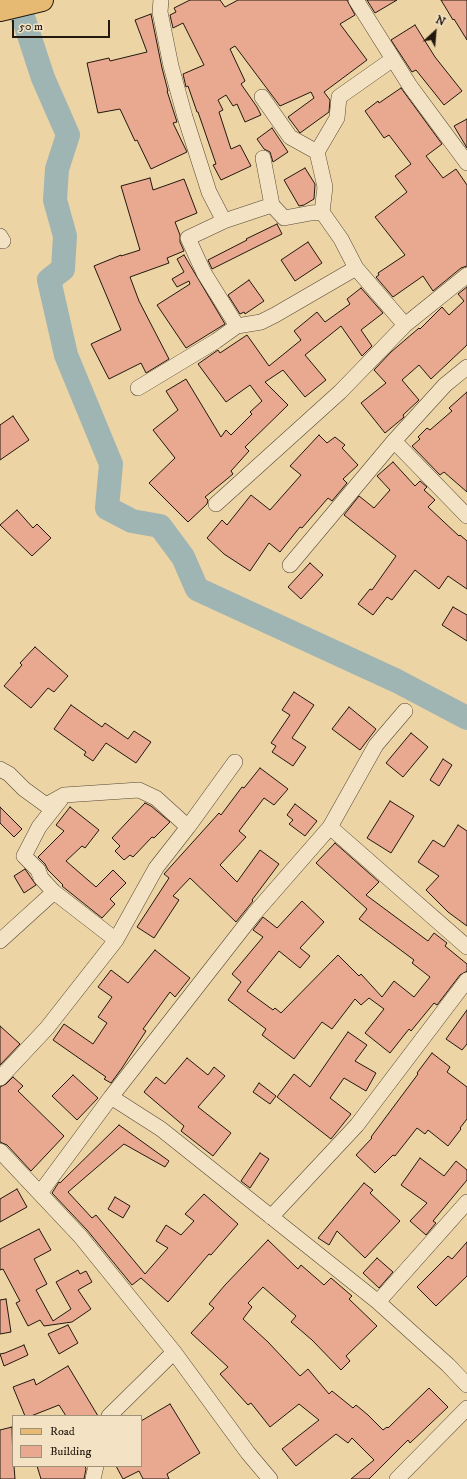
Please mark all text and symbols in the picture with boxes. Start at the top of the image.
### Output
scale bar [14,12,112,38]
north arrow [415,12,455,52]
text: N [433,13,447,29]
text: 50 m [19,19,43,34]
legend [12,1415,142,1467]
text: Road [50,1424,75,1439]
text: Building [50,1444,91,1459]

